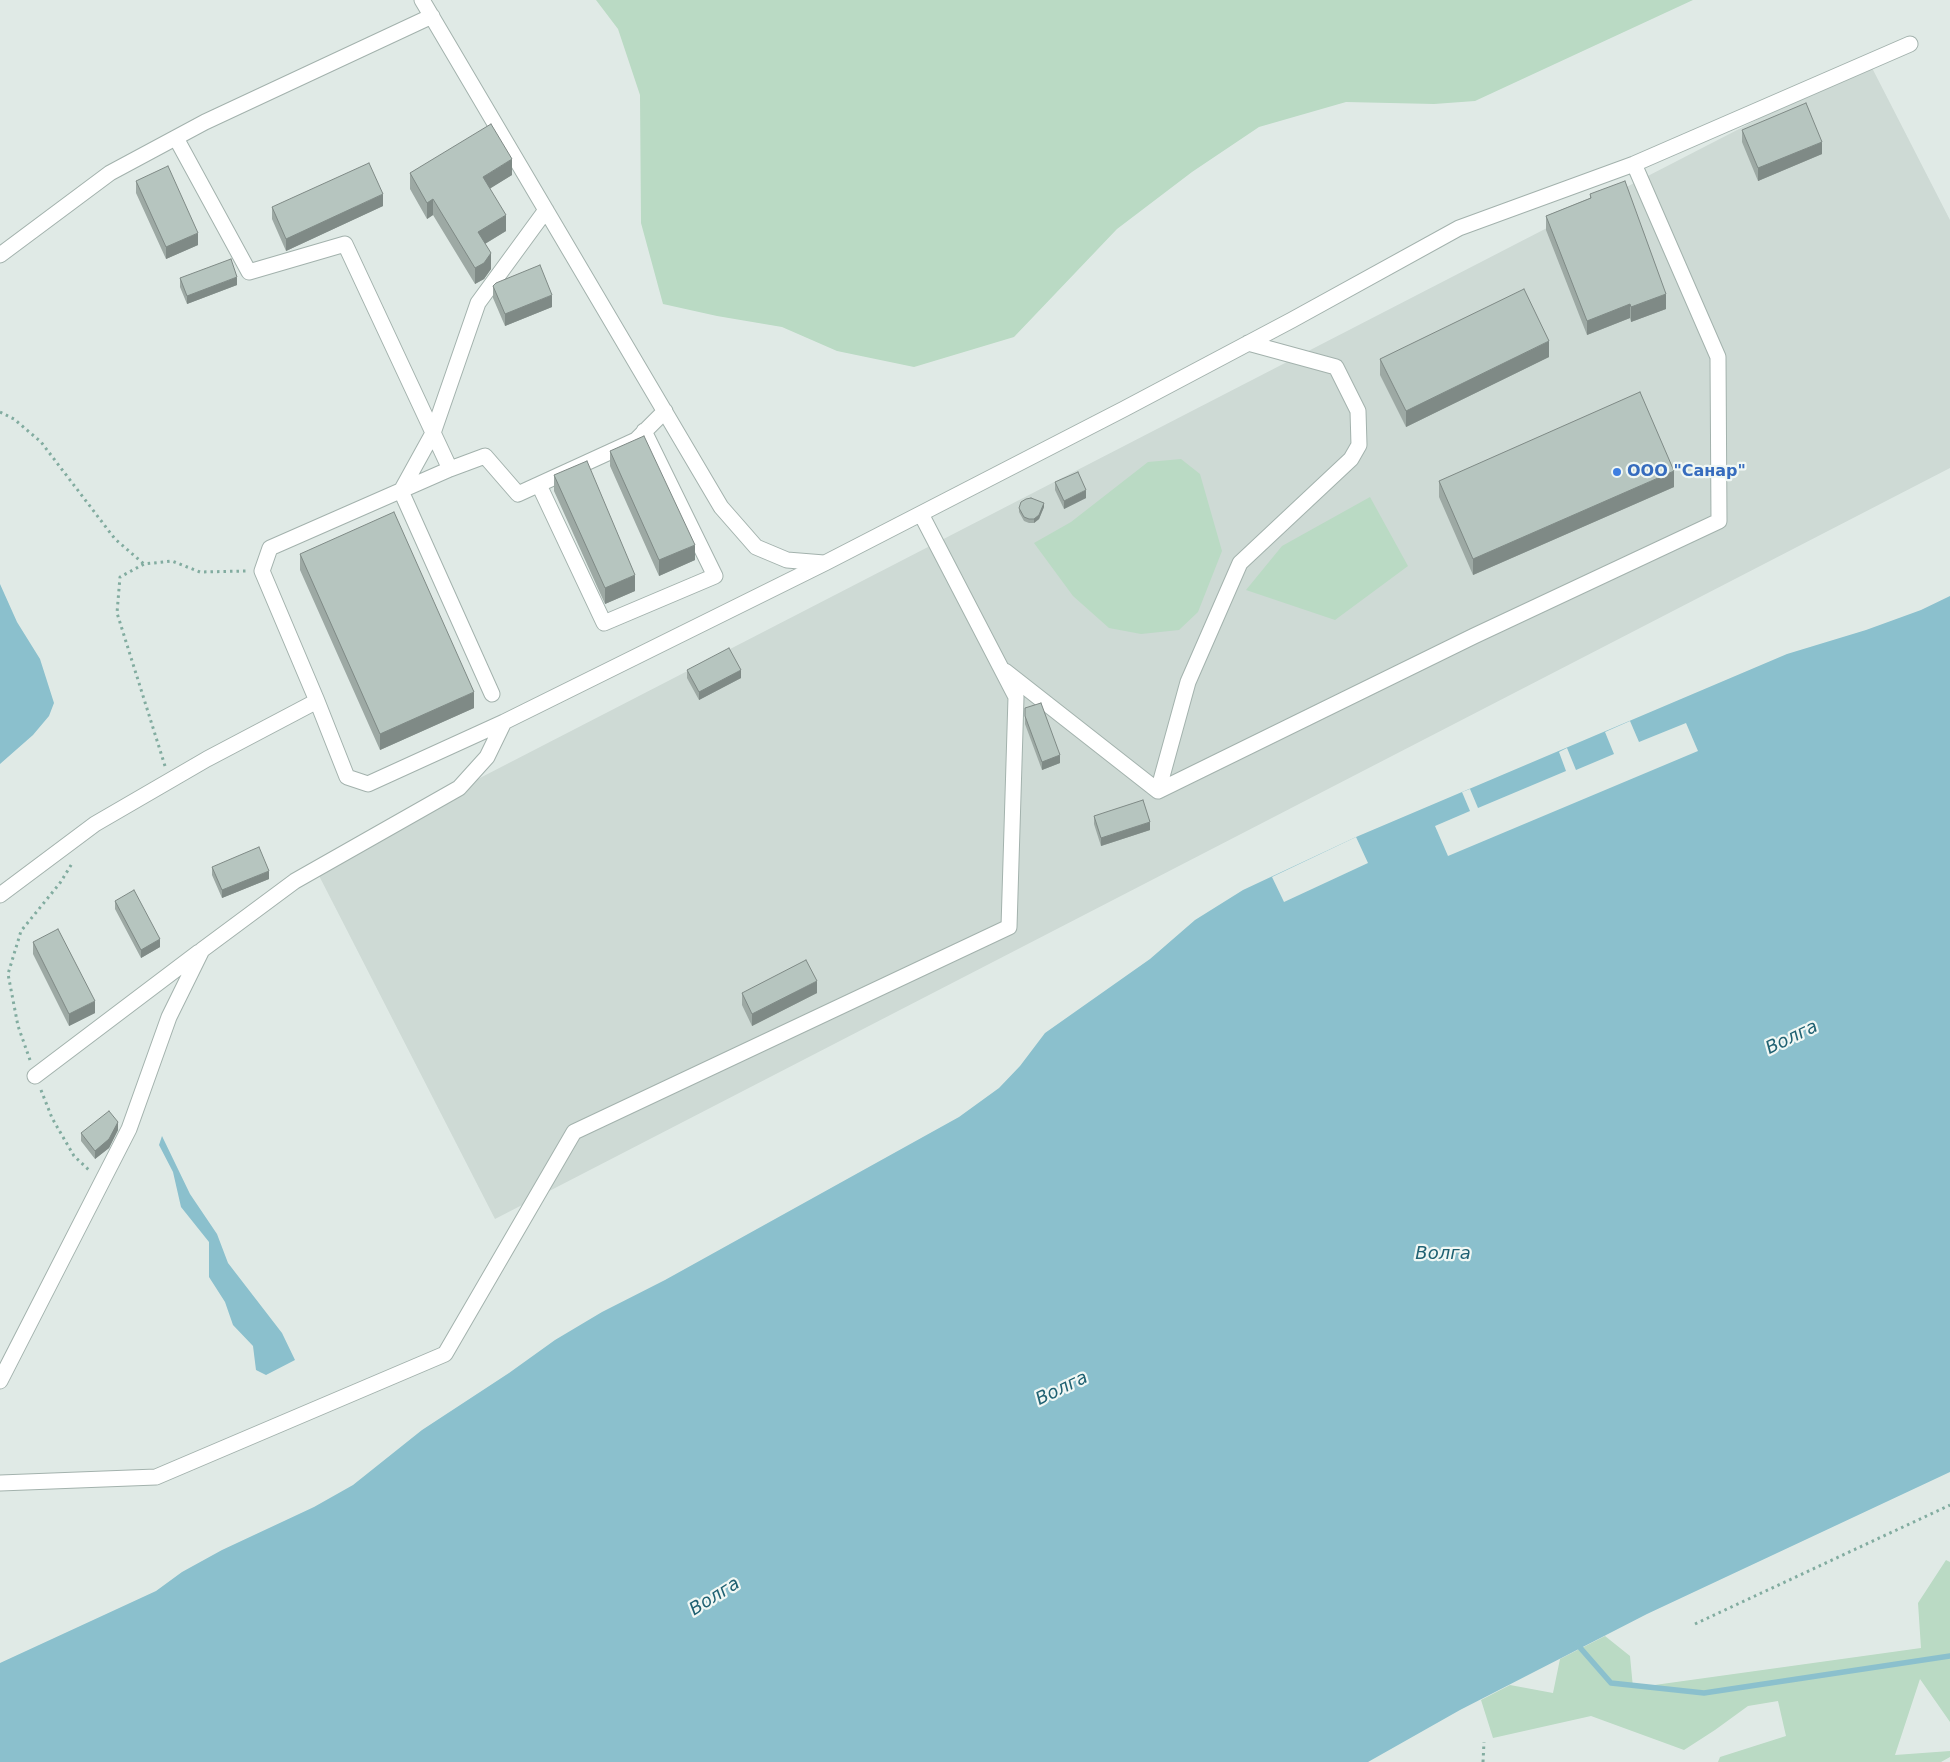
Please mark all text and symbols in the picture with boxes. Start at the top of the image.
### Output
place label: ООО "Санар" [1627,462,1746,482]
marker: ООО "Санар" [1611,466,1623,478]
water label: Волга [1762,1016,1822,1060]
water label: Волга [1415,1243,1471,1265]
water label: Волга [1032,1367,1092,1411]
water label: Волга [686,1573,744,1621]

